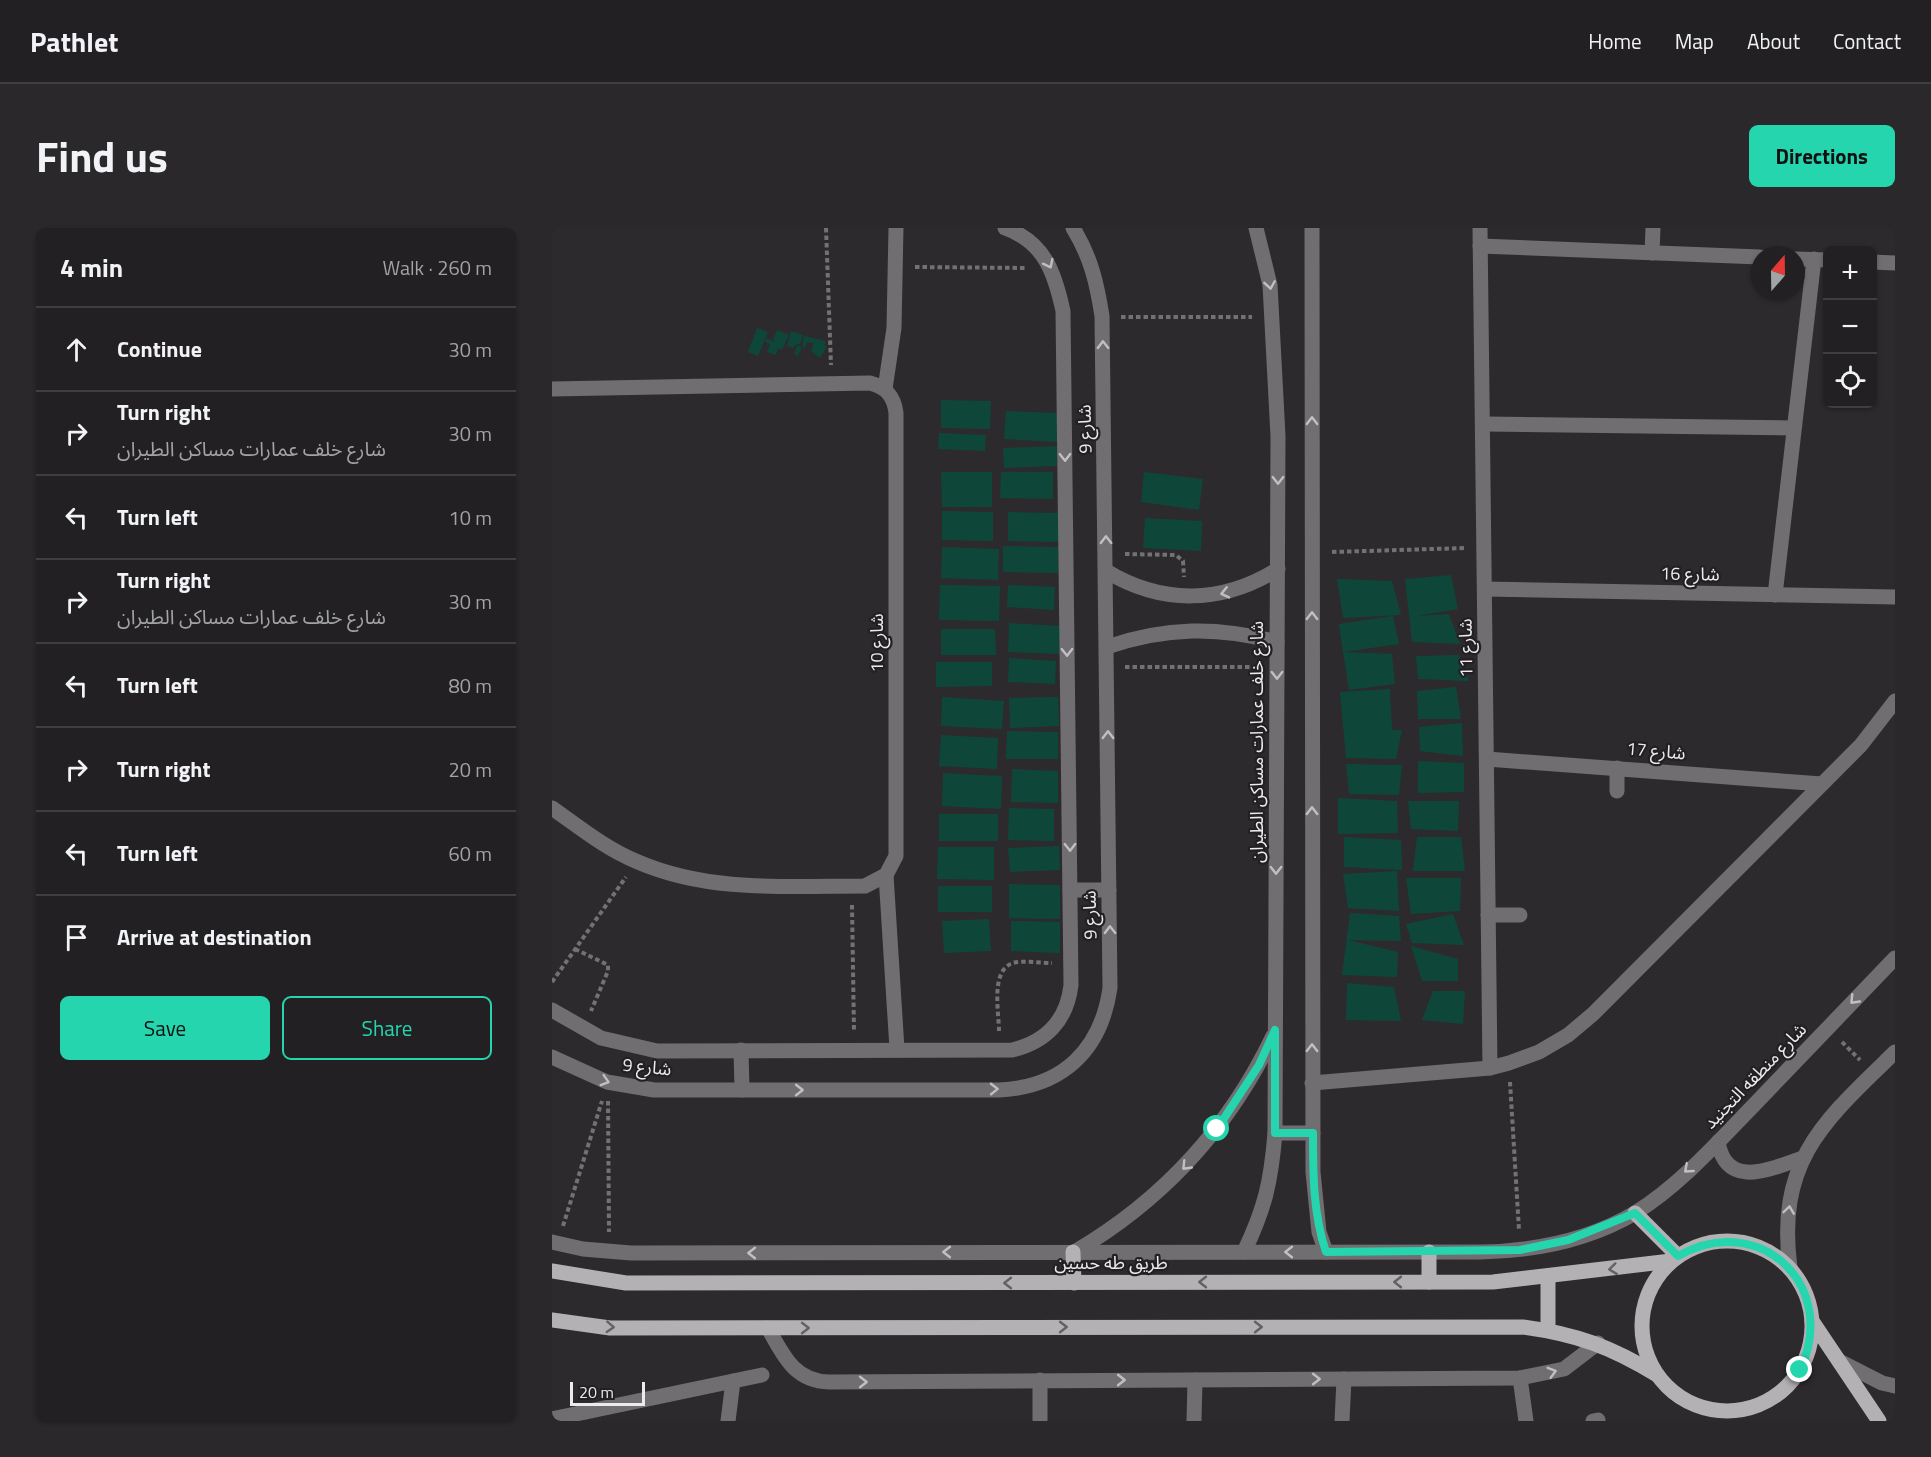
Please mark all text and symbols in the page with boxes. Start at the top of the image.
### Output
text: Pathlet [30,20,118,63]
text: Home [1588,25,1642,57]
text: Map [1675,25,1714,57]
text: About [1747,25,1800,57]
text: Contact [1833,25,1901,57]
text: Find us [36,124,168,188]
button: Directions [1749,125,1895,187]
north arrow [1751,246,1805,300]
map controls [1823,246,1877,408]
button: + [1823,246,1877,300]
text: 4 min [60,248,123,287]
text: Walk · 260 m [383,252,492,283]
one-way arrow [1042,258,1053,269]
one-way arrow [1263,280,1275,289]
button: − [1823,300,1877,354]
text: Continue [117,332,202,366]
icon: ahead [60,333,93,366]
text: 30 m [448,334,492,365]
one-way arrow [1097,340,1109,349]
button: locate [1823,354,1877,408]
text: Turn right [117,395,211,429]
street label: شارع 9 [1071,404,1099,454]
one-way arrow [1306,416,1318,425]
icon: right [60,417,93,450]
text: 30 m [448,418,492,449]
text: شارع خلف عمارات مساكن الطيران [117,433,386,464]
one-way arrow [1059,452,1071,461]
one-way arrow [1272,475,1284,484]
text: Turn left [117,500,198,534]
icon: left [60,501,93,534]
text: 10 m [448,502,492,533]
one-way arrow [1100,535,1112,544]
street label: شارع 16 [1660,559,1720,589]
text: Turn right [117,563,211,597]
icon: right [60,585,93,618]
one-way arrow [1220,585,1230,598]
text: 30 m [448,586,492,617]
text: شارع خلف عمارات مساكن الطيران [117,601,386,632]
one-way arrow [1306,611,1318,620]
street label: شارع 10 [863,613,891,673]
street label: شارع 11 [1451,618,1481,678]
street label: شارع خلف عمارات مساكن الطيران [1243,621,1271,863]
one-way arrow [1061,647,1074,656]
text: Turn left [117,668,198,702]
icon: left [60,669,93,702]
text: 80 m [448,670,492,701]
one-way arrow [1271,670,1283,679]
one-way arrow [1102,730,1114,739]
street label: شارع 17 [1625,734,1687,768]
text: Turn right [117,752,211,786]
icon: right [60,753,93,786]
text: 20 m [448,754,492,785]
one-way arrow [1306,806,1318,815]
text: Turn left [117,836,198,870]
icon: left [60,837,93,870]
text: 60 m [448,838,492,869]
one-way arrow [1064,842,1076,851]
one-way arrow [1270,865,1282,874]
street label: شارع 9 [1076,890,1104,940]
text: Arrive at destination [117,920,312,954]
icon: arrive [60,921,93,954]
one-way arrow [1104,925,1116,934]
one-way arrow [1851,993,1862,1004]
button: Save [60,996,270,1060]
button: Share [282,996,492,1060]
street label: شارع منطقه التجنيد [1697,1016,1813,1136]
one-way arrow [1306,1043,1318,1052]
street label: شارع 9 [621,1051,673,1083]
one-way arrow [599,1074,610,1086]
one-way arrow [990,1083,999,1096]
one-way arrow [795,1084,804,1096]
route start [1203,1115,1229,1141]
one-way arrow [1182,1158,1193,1169]
one-way arrow [1685,1162,1695,1173]
one-way arrow [1782,1206,1794,1215]
one-way arrow [943,1246,952,1258]
one-way arrow [1285,1246,1294,1258]
one-way arrow [748,1247,757,1259]
street label: طريق طه حسين [1054,1249,1168,1276]
one-way arrow [1608,1262,1617,1274]
one-way arrow [1198,1276,1207,1288]
one-way arrow [1393,1276,1402,1288]
one-way arrow [1003,1277,1012,1289]
one-way arrow [605,1321,614,1334]
one-way arrow [1058,1321,1067,1333]
one-way arrow [1253,1321,1262,1333]
one-way arrow [800,1322,809,1334]
route end [1786,1356,1812,1382]
one-way arrow [1546,1367,1557,1379]
one-way arrow [1311,1373,1320,1385]
one-way arrow [1116,1374,1125,1386]
one-way arrow [858,1376,867,1388]
scale bar [570,1379,645,1406]
text: 20 m [579,1380,614,1404]

